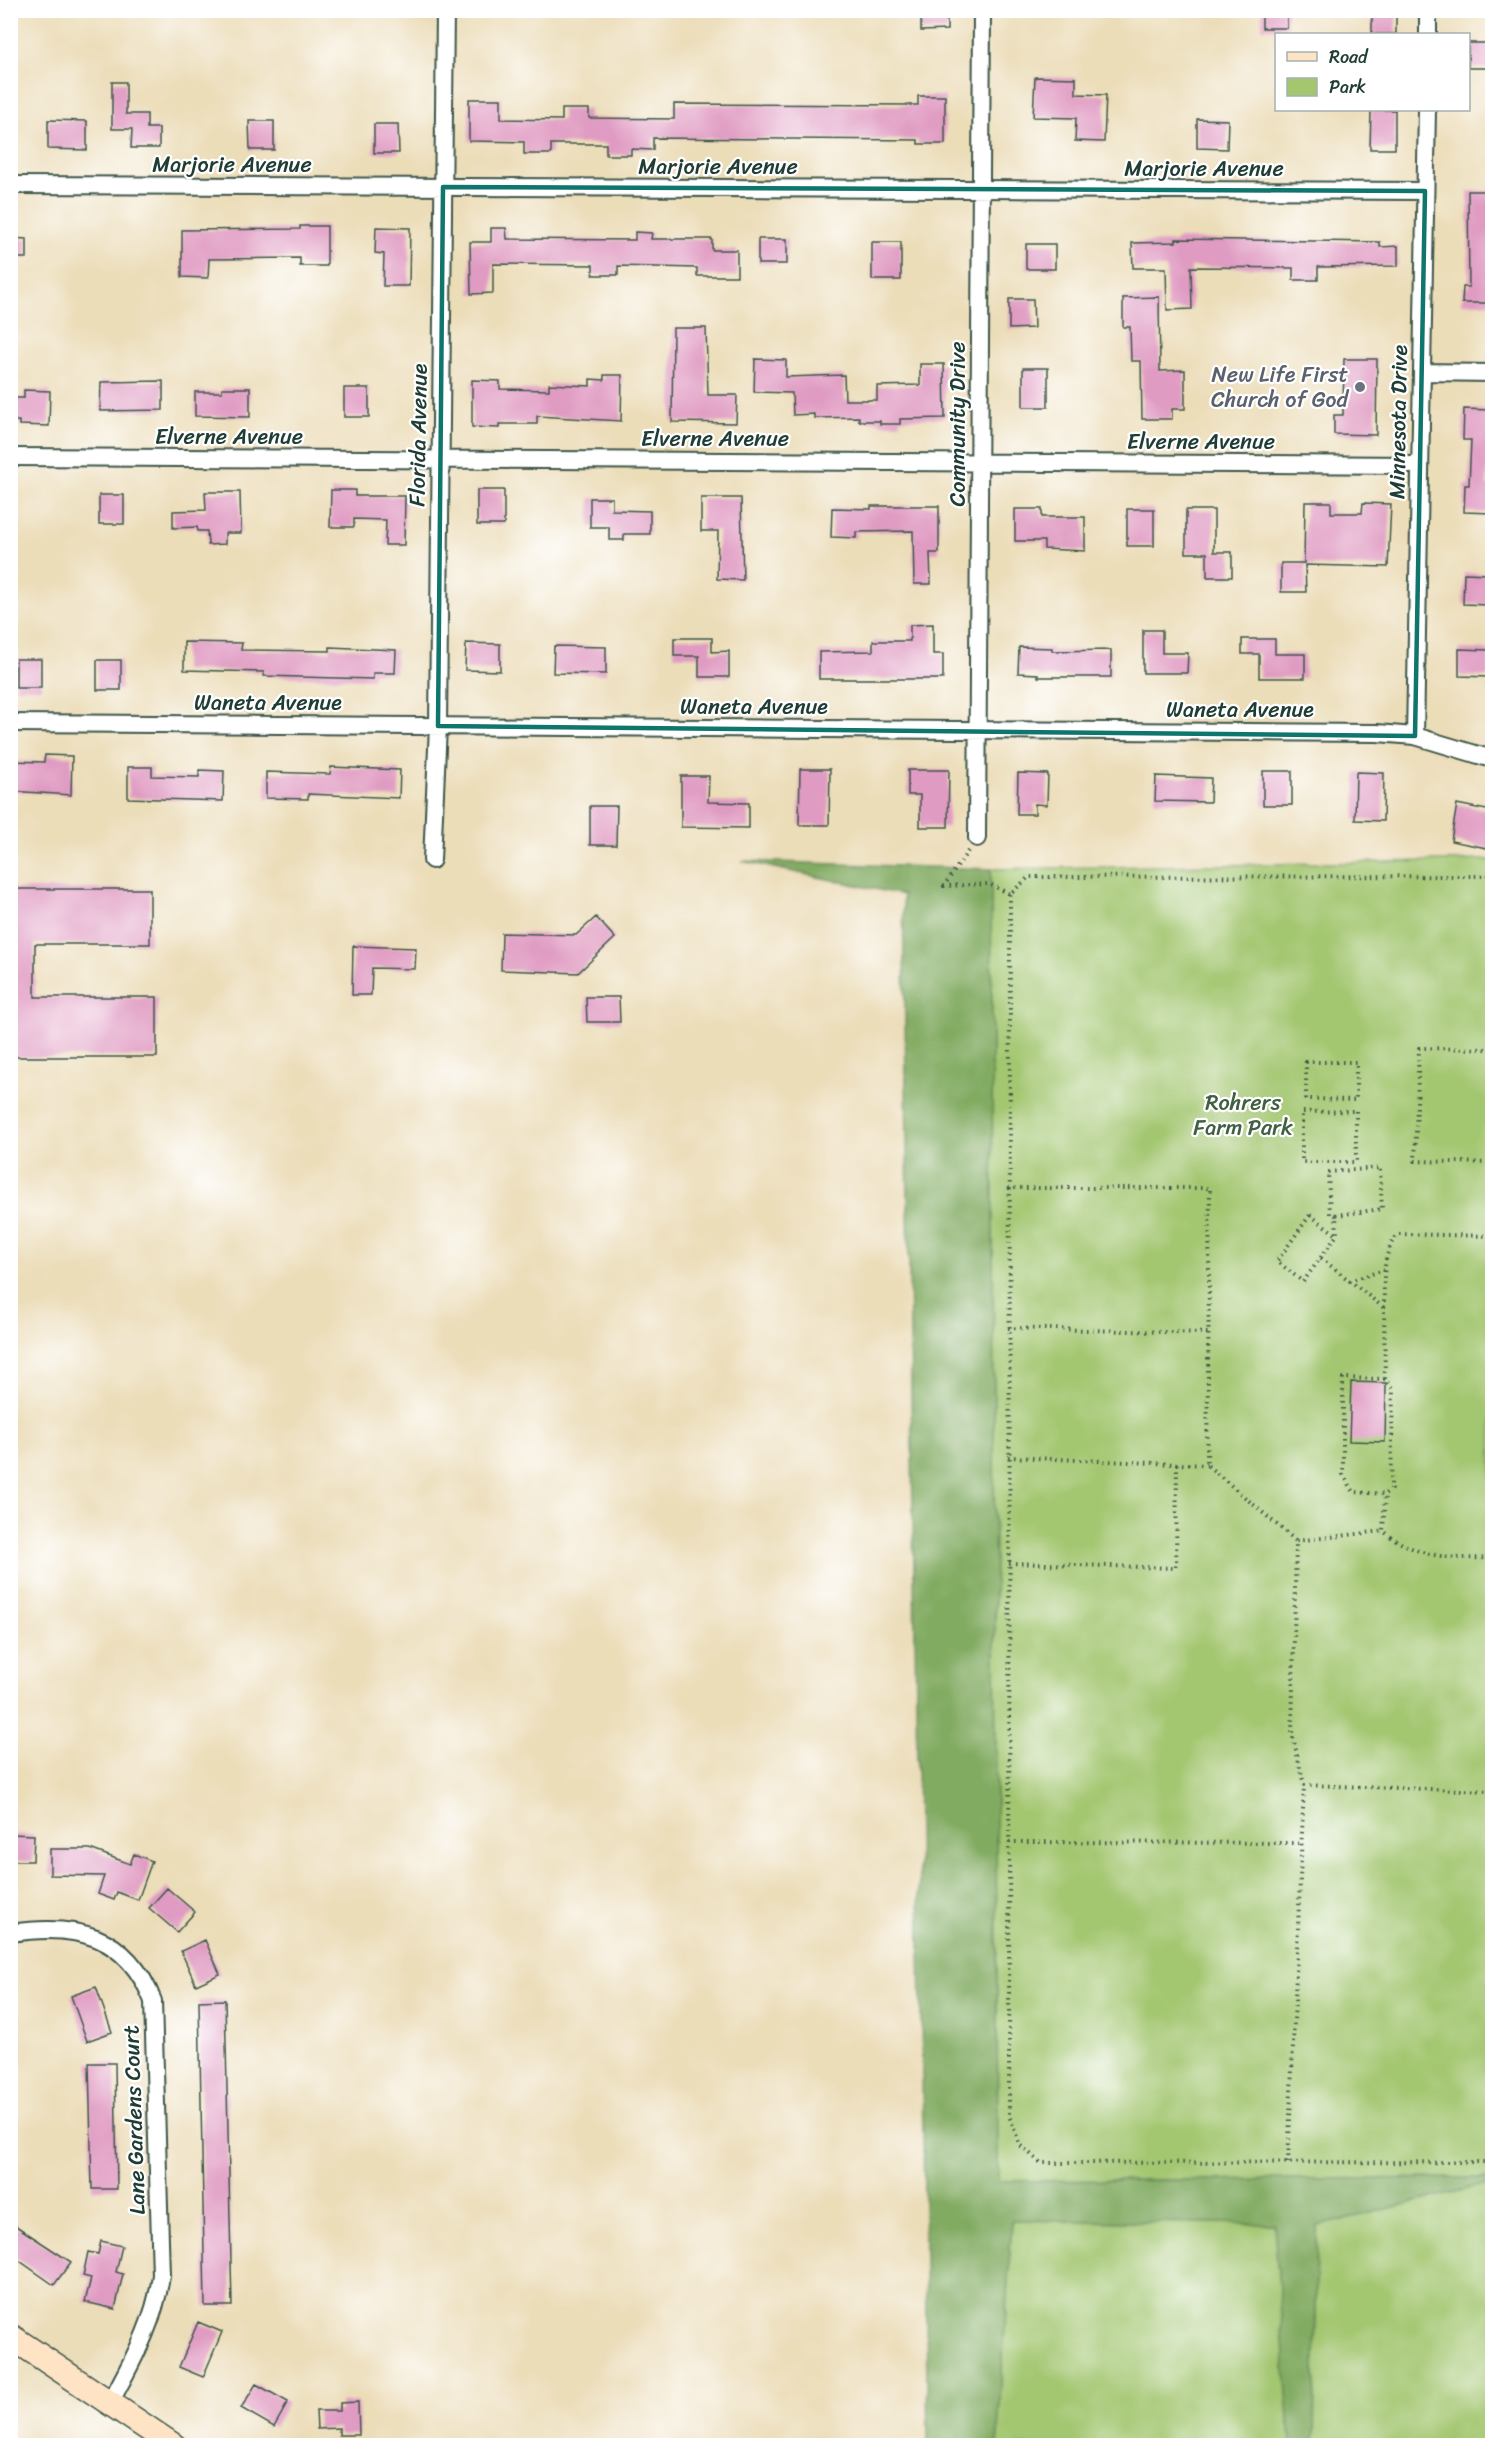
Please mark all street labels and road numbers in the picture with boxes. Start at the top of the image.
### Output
street label: Marjorie Avenue [152,145,312,184]
street label: Marjorie Avenue [638,147,798,186]
street label: Marjorie Avenue [1124,149,1284,188]
street label: Community Drive [938,341,977,507]
street label: Minnesota Drive [1377,344,1419,500]
street label: Florida Avenue [397,363,439,507]
street label: Elverne Avenue [155,417,303,456]
street label: Elverne Avenue [641,419,789,458]
street label: Elverne Avenue [1127,422,1275,461]
street label: Waneta Avenue [194,683,342,722]
street label: Waneta Avenue [680,687,828,726]
street label: Waneta Avenue [1166,690,1314,729]
street label: Lane Gardens Court [111,2024,157,2216]

